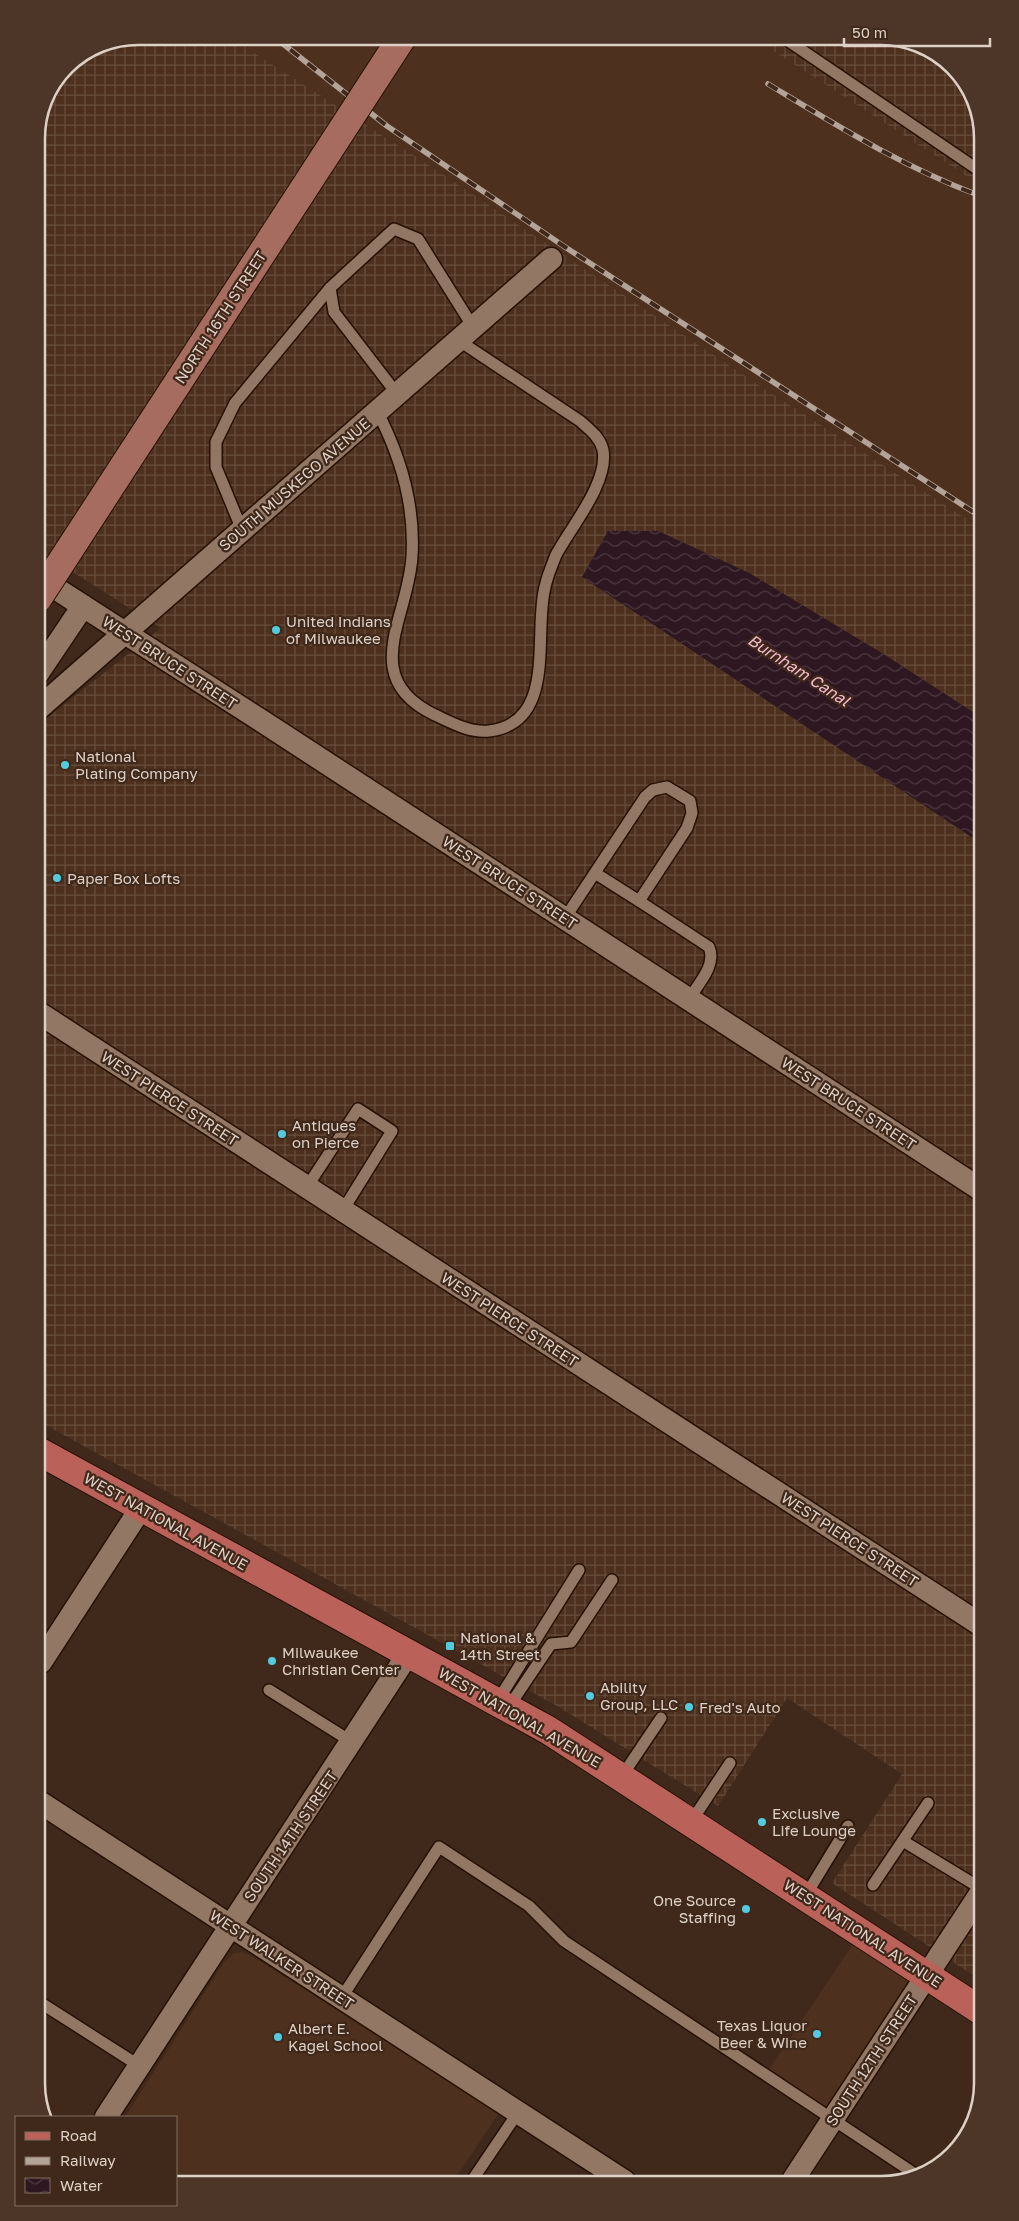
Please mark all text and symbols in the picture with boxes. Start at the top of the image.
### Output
scale bar [844,15,990,47]
text: 50 m [852,23,887,41]
street label: NORTH 16TH STREET [170,247,270,387]
street label: SOUTH MUSKEGO AVENUE [215,414,373,554]
street label: WEST BRUCE STREET [99,612,241,712]
place label: United Indians of Milwaukee [286,612,391,647]
marker: United Indians of Milwaukee [270,624,282,636]
water label: Burnham Canal [744,630,854,711]
place label: National Plating Company [75,747,198,782]
marker: National Plating Company [59,759,71,771]
street label: WEST BRUCE STREET [439,832,581,932]
place label: Paper Box Lofts [67,869,180,887]
marker: Paper Box Lofts [51,872,63,884]
street label: WEST PIERCE STREET [98,1047,242,1149]
street label: WEST BRUCE STREET [778,1053,920,1153]
place label: Antiques on Pierce [292,1116,359,1151]
marker: Antiques on Pierce [276,1128,288,1140]
street label: WEST PIERCE STREET [438,1268,582,1370]
street label: WEST NATIONAL AVENUE [81,1468,251,1574]
street label: WEST PIERCE STREET [778,1488,922,1590]
place label: National & 14th Street [460,1628,540,1663]
marker: National & 14th Street [444,1640,456,1652]
place label: Milwaukee Christian Center [282,1643,399,1678]
marker: Milwaukee Christian Center [266,1655,278,1667]
street label: WEST NATIONAL AVENUE [436,1663,604,1771]
place label: Ability Group, LLC [600,1678,678,1713]
marker: Ability Group, LLC [584,1690,596,1702]
place label: Fred's Auto [699,1698,780,1716]
marker: Fred's Auto [683,1701,695,1713]
street label: SOUTH 14TH STREET [240,1767,340,1905]
place label: Exclusive Life Lounge [772,1804,856,1839]
marker: Exclusive Life Lounge [756,1816,768,1828]
street label: WEST NATIONAL AVENUE [781,1875,945,1991]
place label: One Source Staffing [653,1891,736,1926]
marker: One Source Staffing [740,1903,752,1915]
street label: WEST WALKER STREET [207,1906,357,2012]
street label: SOUTH 12TH STREET [822,1991,920,2129]
place label: Texas Liquor Beer & Wine [717,2016,807,2051]
place label: Albert E. Kagel School [288,2019,383,2054]
marker: Texas Liquor Beer & Wine [811,2028,823,2040]
marker: Albert E. Kagel School [272,2031,284,2043]
legend [15,2116,178,2206]
text: Road [60,2126,97,2144]
text: Railway [60,2151,116,2169]
text: Water [60,2176,103,2194]

